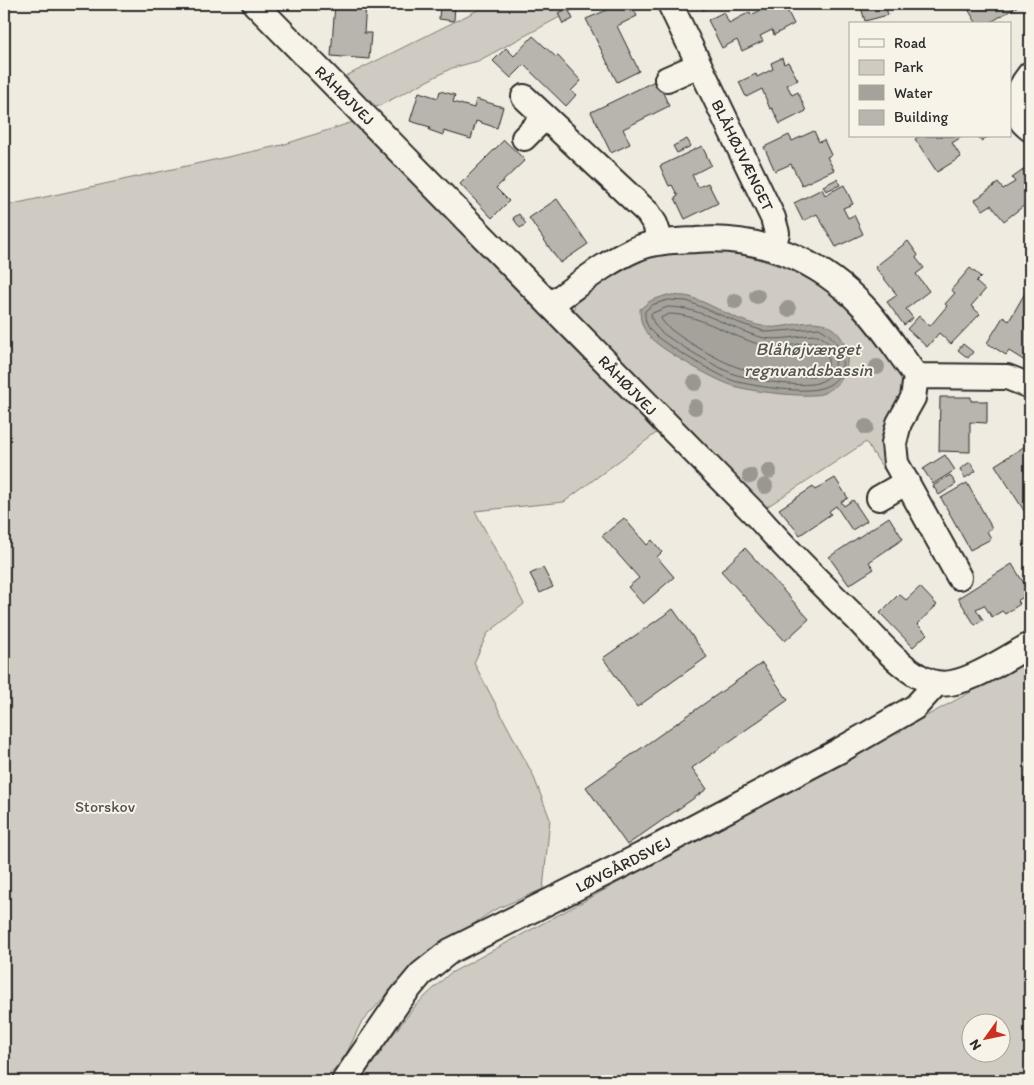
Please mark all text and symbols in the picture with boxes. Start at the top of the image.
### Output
legend [849,22,1012,138]
text: Road [894,34,927,52]
text: Park [894,58,924,76]
street label: RÅHØJVEJ [311,62,378,129]
text: Water [894,84,933,102]
street label: BLÅHØJVÆNGET [707,96,778,214]
text: Building [894,108,948,126]
water label: Blåhøjvænget regnvandsbassin [744,338,873,381]
street label: RÅHØJVEJ [594,351,661,419]
park label: Storskov [75,797,136,816]
street label: LØVGÅRDSVEJ [572,832,674,897]
north arrow [962,1012,1012,1062]
text: N [966,1036,985,1053]

